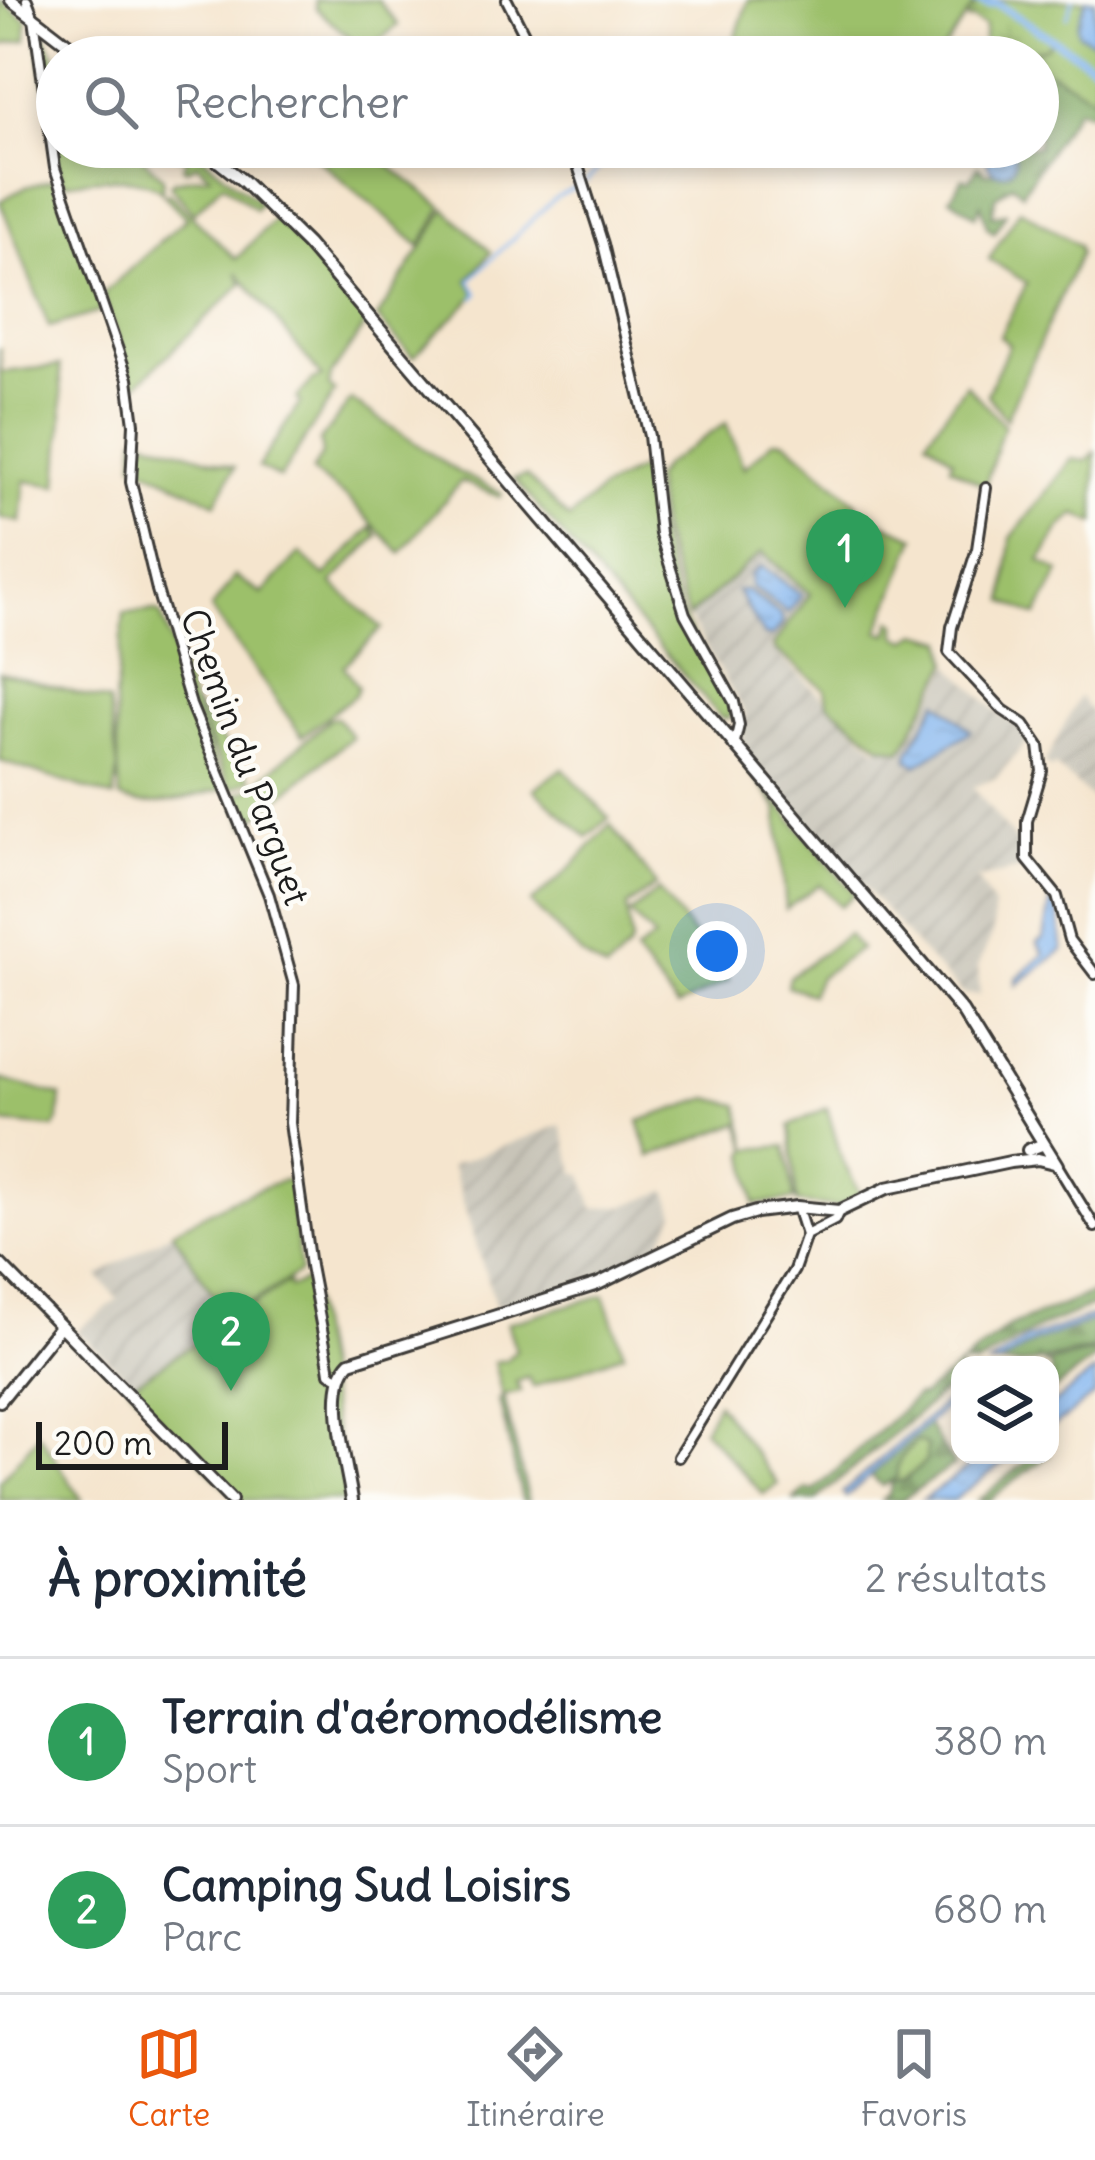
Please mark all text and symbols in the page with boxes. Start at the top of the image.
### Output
search box [36,36,1059,168]
icon: search [78,69,144,135]
text: Rechercher [174,74,409,130]
pin: 1 [806,509,884,608]
street label: Chemin du Parguet [171,603,319,911]
your location [687,921,747,981]
pin: 2 [192,1292,270,1391]
map controls [951,1356,1059,1464]
button: layers [951,1356,1059,1464]
scale bar [36,1416,228,1469]
text: 200 m [54,1422,152,1464]
text: À proximité [48,1546,307,1610]
text: 2 résultats [865,1554,1047,1603]
text: Terrain d'aéromodélisme [162,1689,662,1745]
text: 1 [79,1717,95,1766]
text: 380 m [933,1717,1047,1766]
text: Sport [162,1745,257,1794]
text: Camping Sud Loisirs [162,1857,571,1913]
text: 2 [76,1885,98,1934]
text: 680 m [933,1885,1047,1934]
text: Parc [162,1913,242,1962]
tab: Carte [128,2021,210,2135]
tab: Itinéraire [466,2021,605,2135]
tab: Favoris [861,2021,967,2135]

